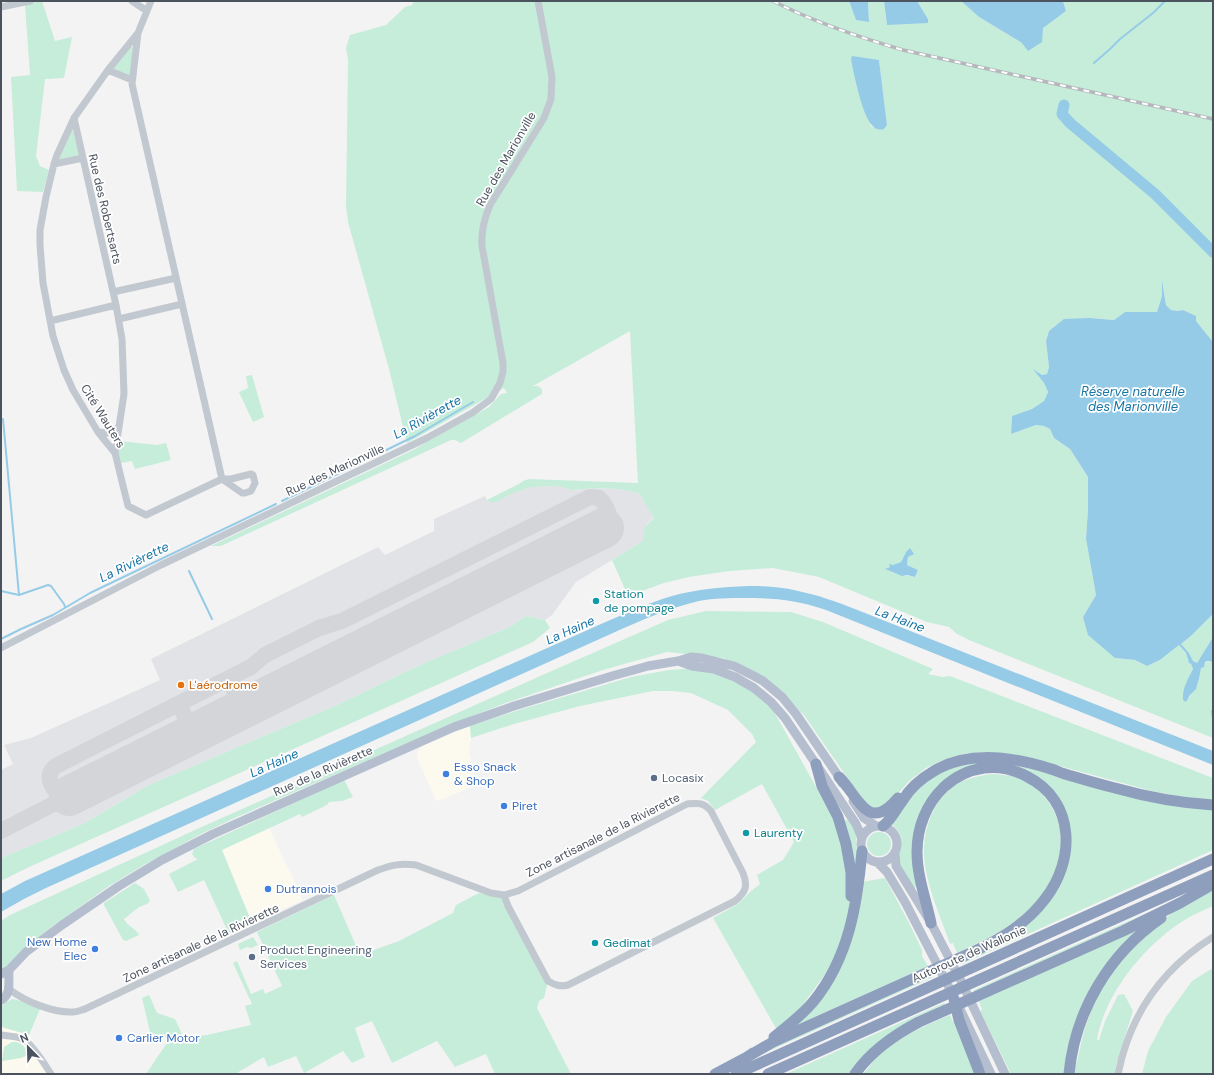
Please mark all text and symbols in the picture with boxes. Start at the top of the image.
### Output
street label: Rue des Marionville [472,109,540,209]
street label: Rue des Robertsarts [85,152,125,266]
street label: Cité Wauters [77,381,129,451]
water label: Réserve naturelle des Marionville [1081,383,1185,415]
water label: La Rivièrette [390,391,464,443]
street label: Rue des Marionville [283,440,387,500]
water label: La Rivièrette [96,538,172,586]
place label: Station de pompage [604,586,674,616]
marker: Station de pompage [591,596,601,606]
water label: La Haine [873,602,927,636]
water label: La Haine [543,612,597,648]
place label: L'aérodrome [189,677,258,693]
marker: L'aérodrome [176,680,186,690]
street label: Rue de la Rivièrette [271,742,375,800]
water label: La Haine [247,745,301,781]
place label: Esso Snack & Shop [454,759,516,789]
marker: Esso Snack & Shop [441,769,451,779]
place label: Locasix [662,770,703,786]
marker: Locasix [649,773,659,783]
street label: Zone artisanale de la Rivierette [523,789,683,881]
place label: Piret [512,798,538,814]
marker: Piret [499,801,509,811]
place label: Laurenty [754,825,803,841]
marker: Laurenty [741,828,751,838]
place label: Dutrannois [276,881,337,897]
marker: Dutrannois [263,884,273,894]
street label: Zone artisanale de la Rivierette [120,900,282,986]
street label: Autoroute de Wallonie [909,922,1029,986]
place label: New Home Elec [27,934,87,964]
place label: Gedimat [603,935,651,951]
marker: Gedimat [590,938,600,948]
place label: Product Engineering Services [260,942,372,972]
marker: New Home Elec [90,944,100,954]
marker: Product Engineering Services [247,952,257,962]
north arrow [8,1027,48,1067]
text: N [18,1030,31,1046]
place label: Carlier Motor [127,1030,200,1046]
marker: Carlier Motor [114,1033,124,1043]

